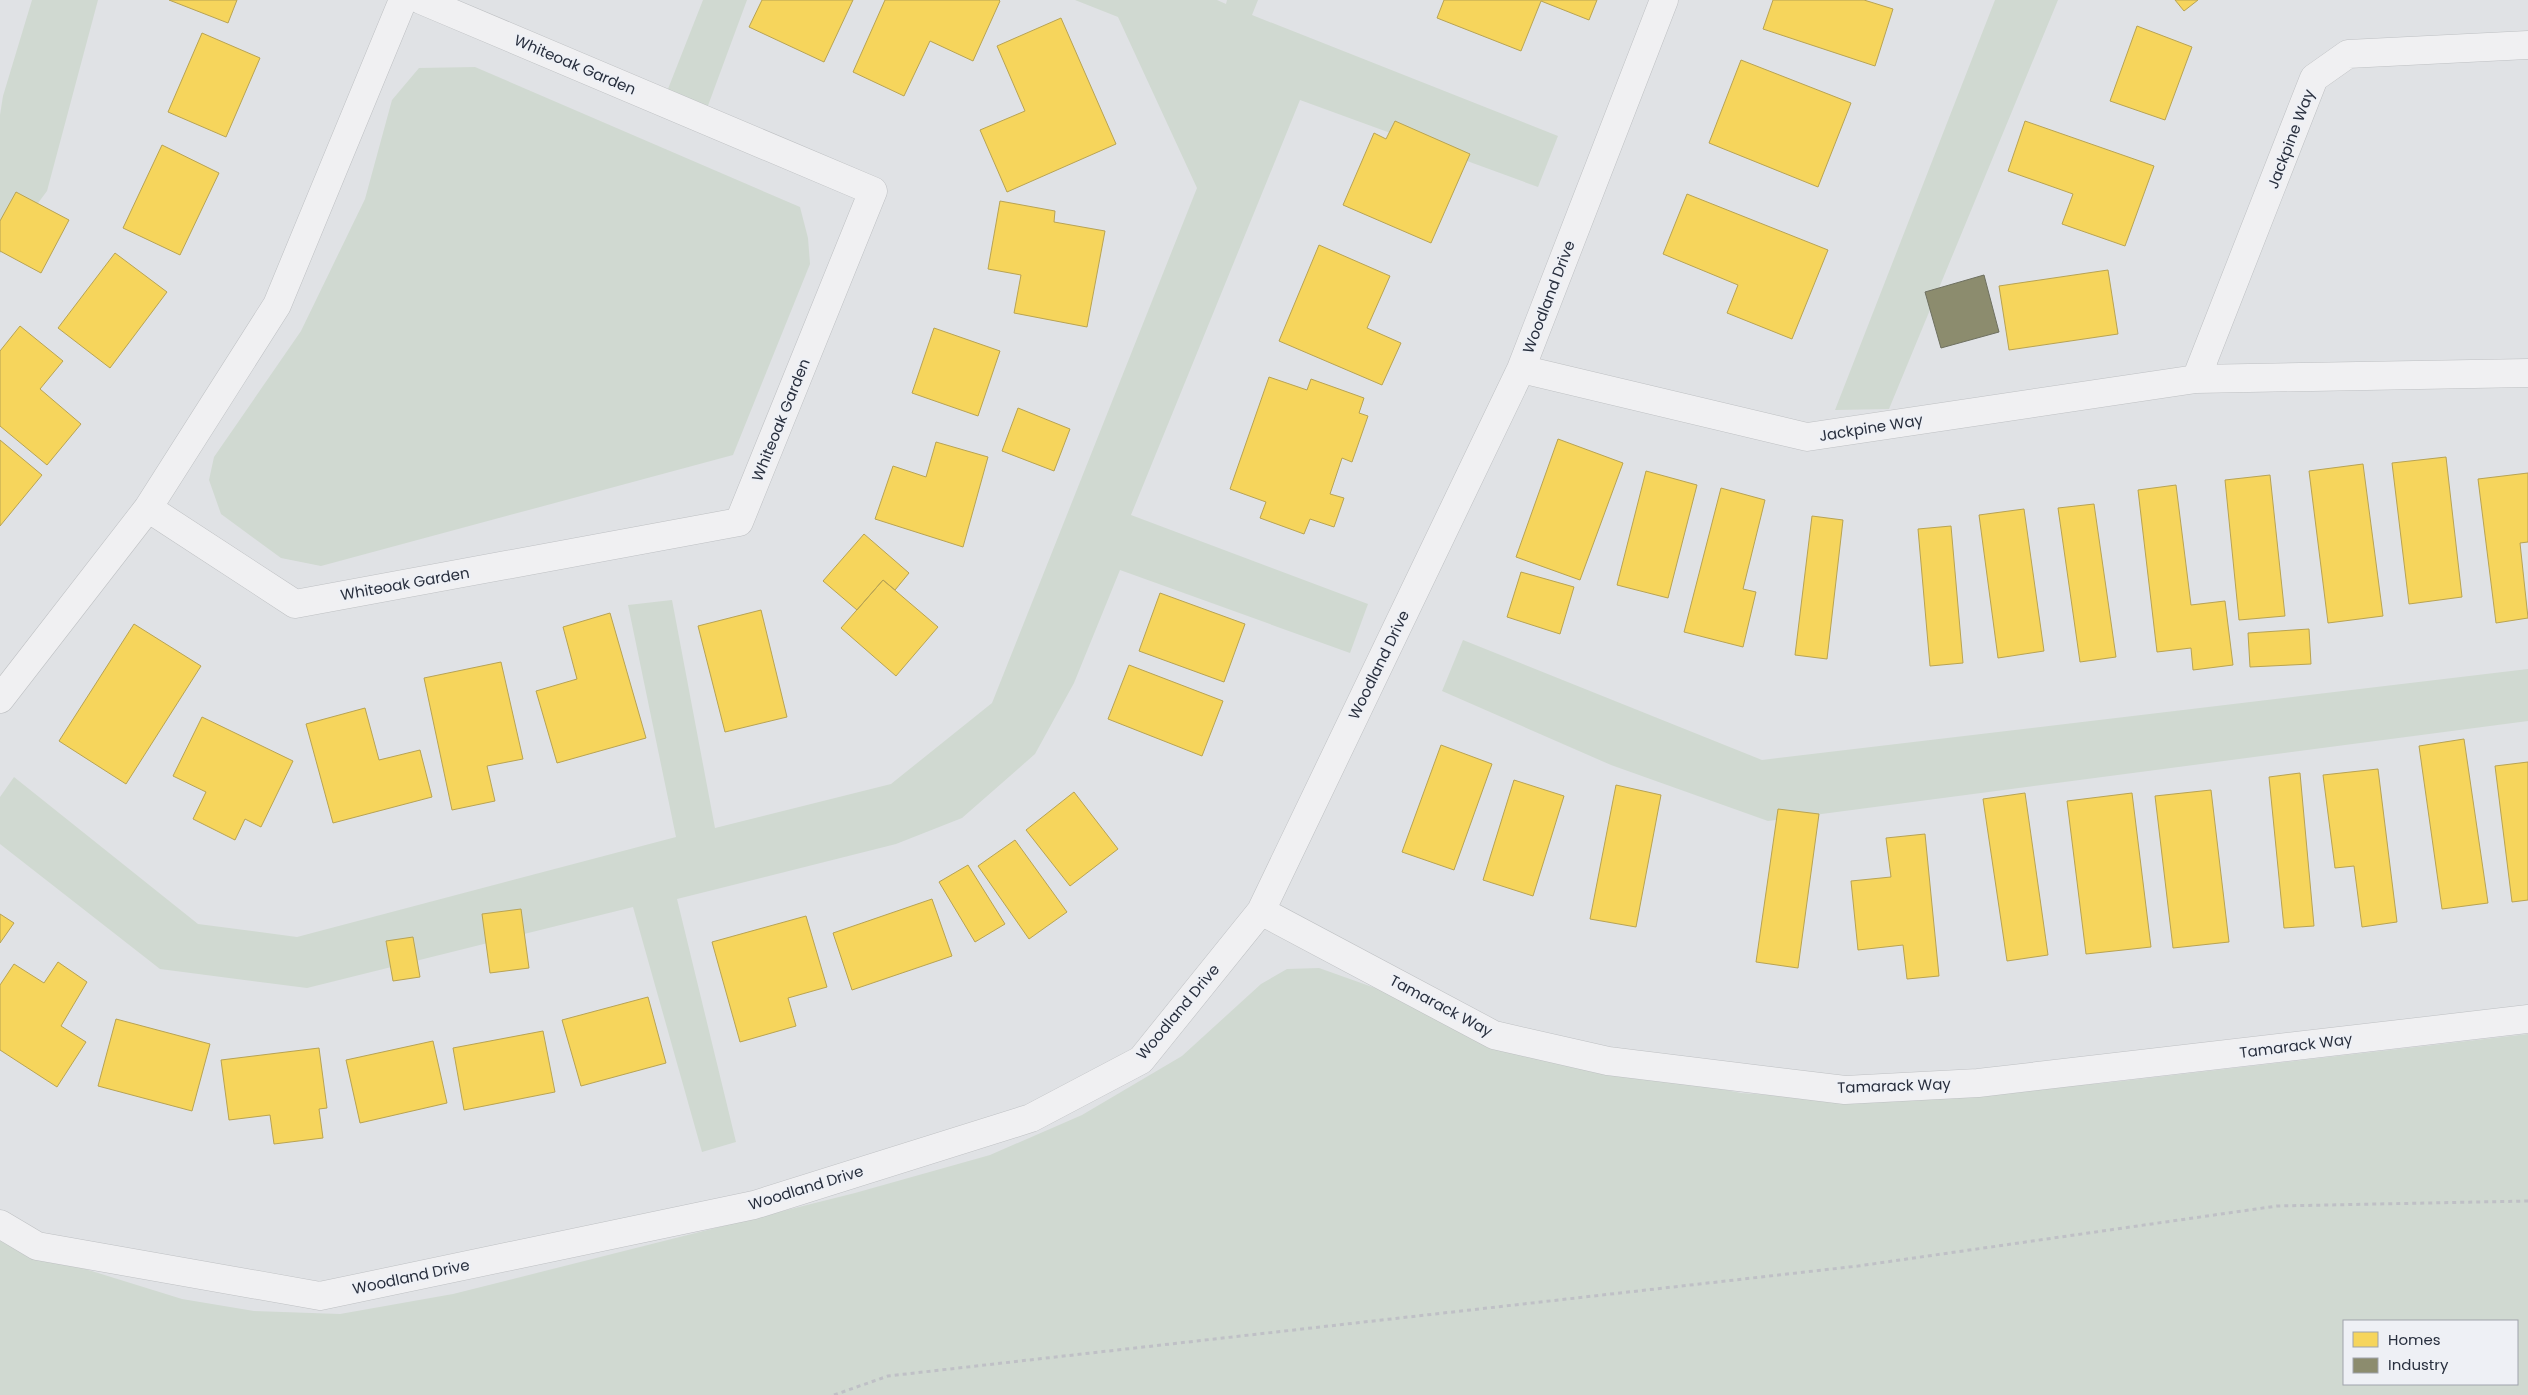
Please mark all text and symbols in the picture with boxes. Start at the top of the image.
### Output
street label: Whiteoak Garden [511,29,639,100]
street label: Jackpine Way [2262,86,2319,192]
street label: Woodland Drive [1517,237,1580,356]
street label: Whiteoak Garden [746,355,815,484]
street label: Jackpine Way [1817,409,1925,446]
street label: Whiteoak Garden [339,562,471,605]
street label: Woodland Drive [1343,607,1414,723]
street label: Woodland Drive [1131,959,1224,1064]
street label: Tamarack Way [1386,970,1497,1042]
street label: Tamarack Way [2238,1028,2354,1063]
street label: Tamarack Way [1837,1073,1952,1098]
street label: Woodland Drive [746,1160,866,1215]
street label: Woodland Drive [350,1254,471,1299]
legend [2343,1320,2518,1385]
text: Homes [2388,1329,2441,1350]
text: Industry [2388,1354,2449,1375]

